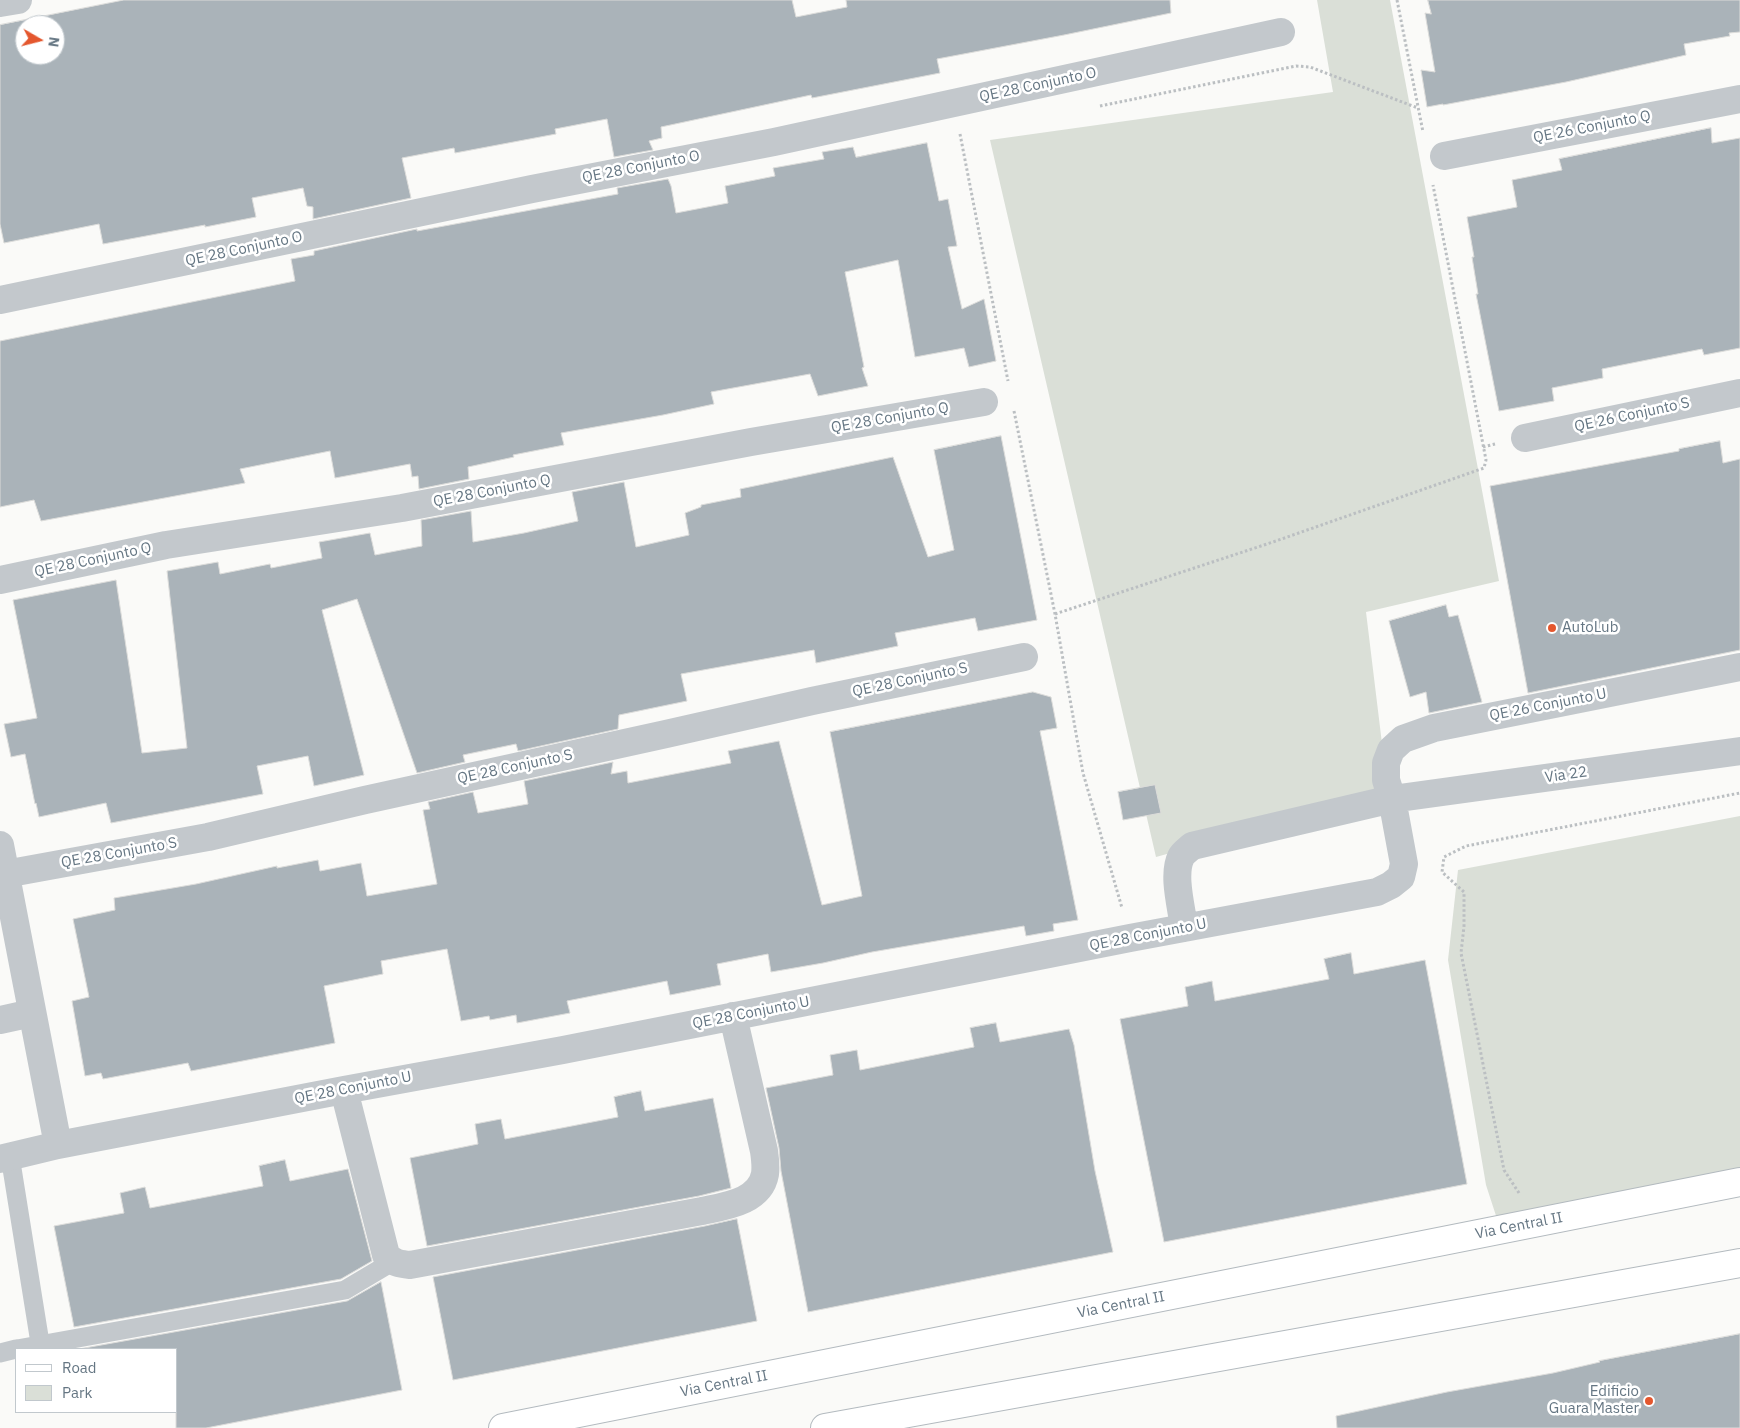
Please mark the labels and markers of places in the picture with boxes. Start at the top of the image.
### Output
place label: AutoLub [1562,619,1618,637]
marker: AutoLub [1546,622,1558,634]
place label: Edificio Guara Master [1549,1383,1639,1418]
marker: Edificio Guara Master [1643,1395,1655,1407]

